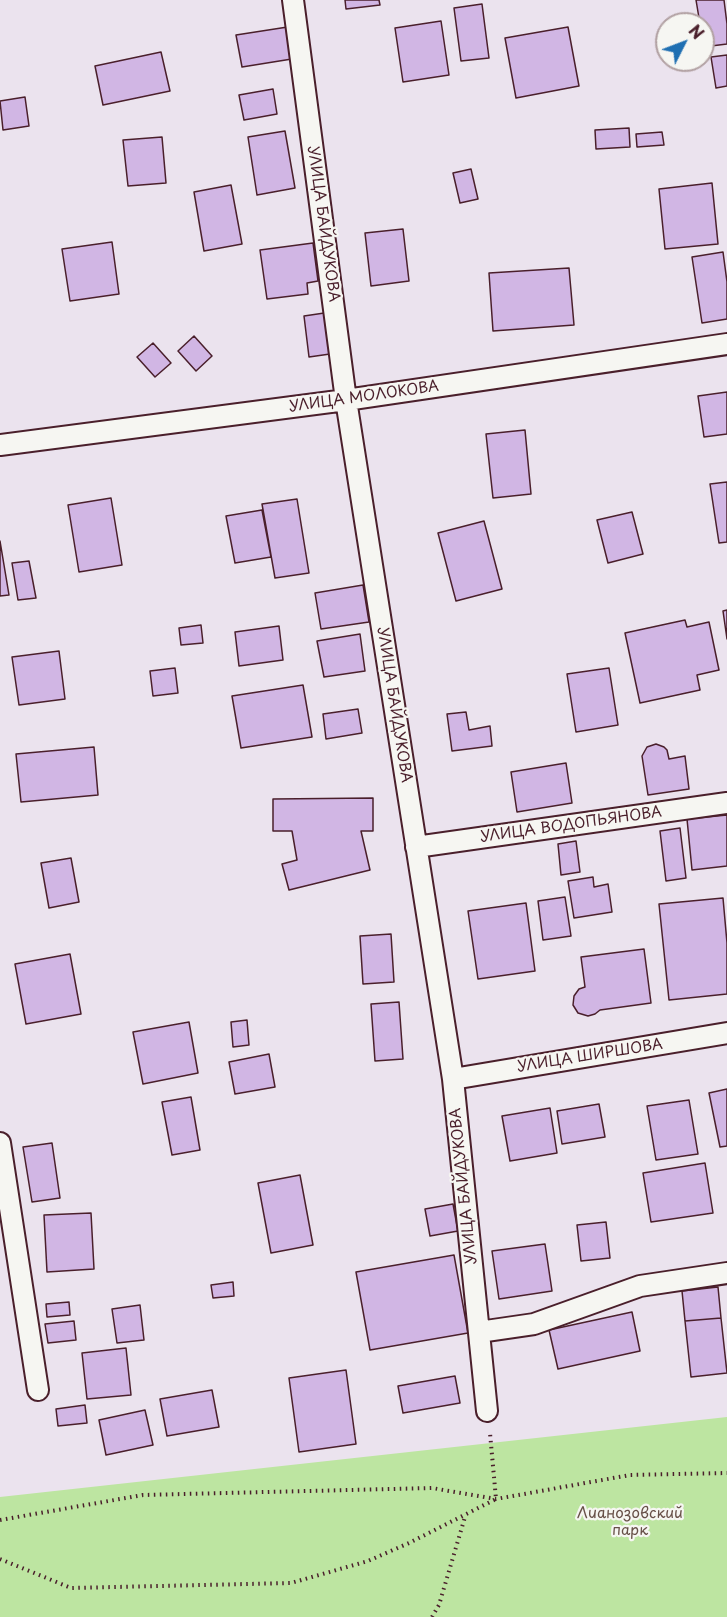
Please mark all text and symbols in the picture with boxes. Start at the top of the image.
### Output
north arrow [655,12,715,72]
text: N [684,19,710,44]
street label: УЛИЦА БАЙДУКОВА [303,145,343,303]
street label: УЛИЦА МОЛОКОВА [288,378,440,416]
street label: УЛИЦА БАЙДУКОВА [373,626,415,784]
street label: УЛИЦА ВОДОПЬЯНОВА [479,803,663,847]
street label: УЛИЦА ШИРШОВА [516,1036,664,1076]
street label: УЛИЦА БАЙДУКОВА [447,1107,481,1265]
park label: Лианозовский парк [577,1505,683,1540]

